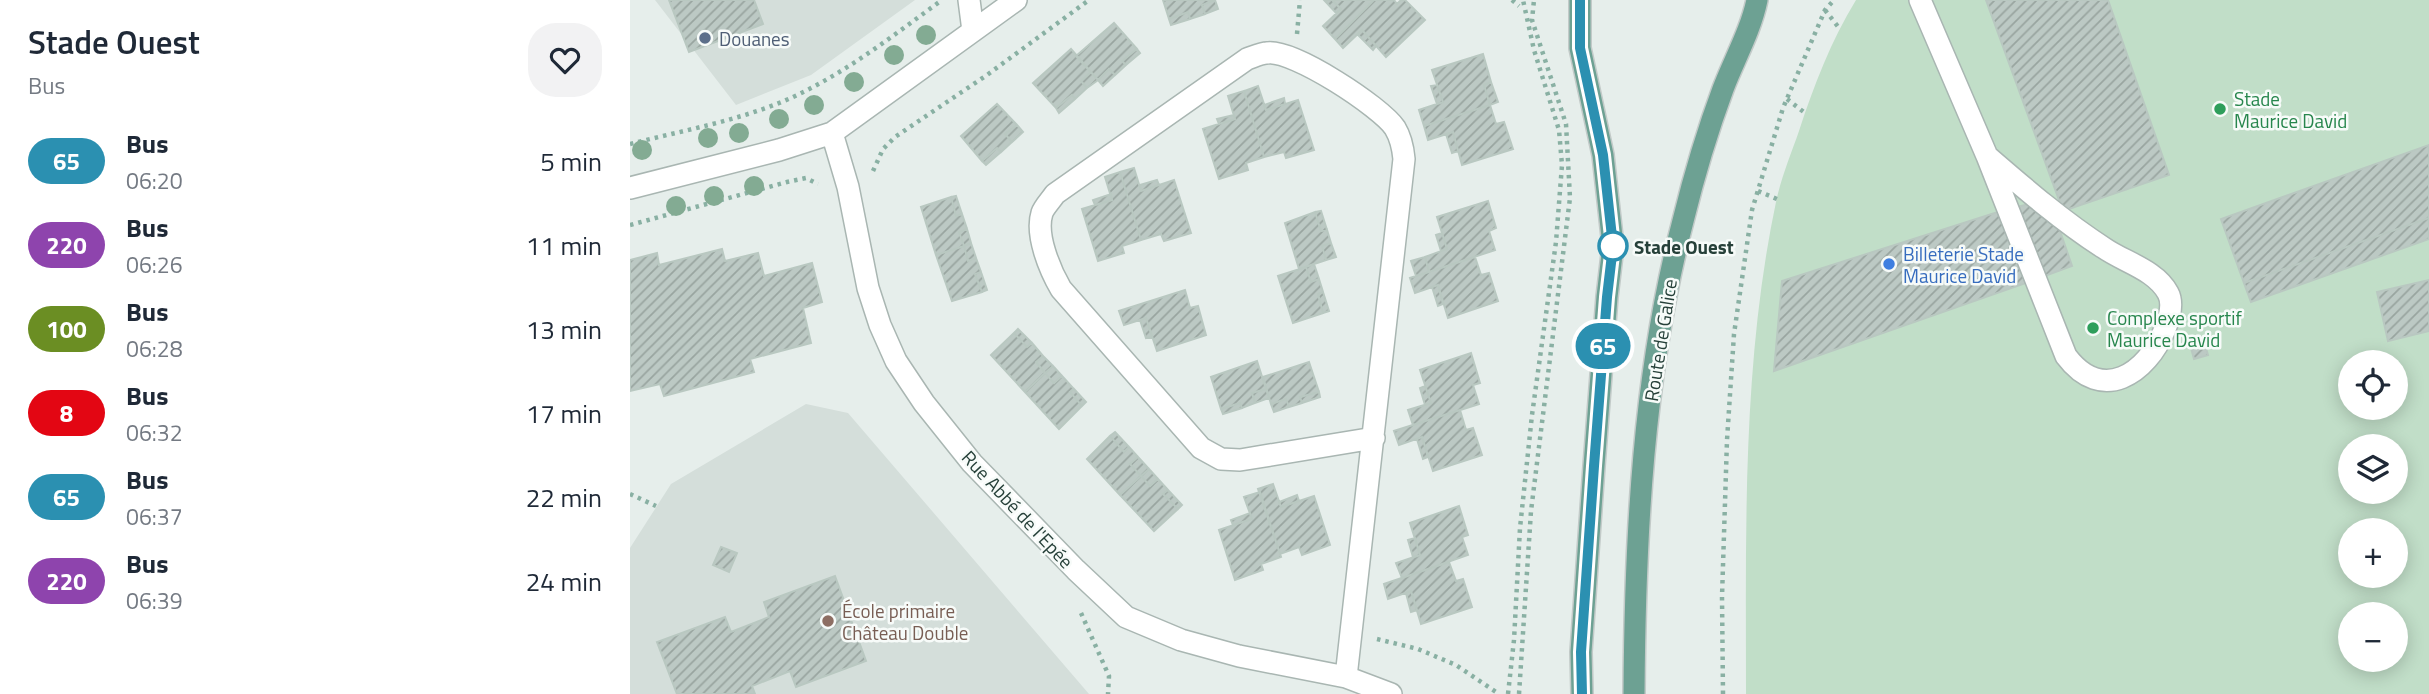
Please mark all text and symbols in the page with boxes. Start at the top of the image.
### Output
text: Stade Ouest [28,17,200,67]
button: heart [528,23,602,97]
place label: Douanes [719,24,790,53]
marker: Douanes [697,30,713,46]
text: Bus [28,68,65,103]
place label: Stade Maurice David [2234,84,2347,135]
marker: Stade Maurice David [2212,101,2228,117]
text: Bus [126,124,168,163]
text: 5 min [540,142,602,181]
text: 65 [53,143,80,179]
text: 06:20 [126,163,183,198]
text: Bus [126,208,168,247]
text: 11 min [526,226,602,265]
text: 220 [46,227,87,263]
marker: Stade Ouest [1598,231,1628,261]
place label: Stade Ouest [1634,232,1734,261]
place label: Billeterie Stade Maurice David [1903,239,2024,290]
text: 06:26 [126,247,183,282]
marker: Billeterie Stade Maurice David [1881,256,1897,272]
street label: Route de Galice [1636,277,1684,403]
text: Bus [126,292,168,331]
place label: Complexe sportif Maurice David [2107,303,2242,354]
text: 13 min [526,310,602,349]
text: 100 [46,311,87,347]
marker: Complexe sportif Maurice David [2085,320,2101,336]
line badge: 65 [1572,323,1634,369]
text: 65 [1590,328,1616,364]
text: 06:28 [126,331,183,366]
map controls [2338,350,2408,672]
button: locate [2338,350,2408,420]
text: Bus [126,376,168,415]
text: 17 min [526,394,602,433]
text: 8 [60,395,73,431]
text: 06:32 [126,415,183,450]
button: layers [2338,434,2408,504]
street label: Rue Abbé de l'Epée [955,443,1081,575]
text: Bus [126,460,168,499]
text: 22 min [526,478,602,517]
text: 65 [53,479,80,515]
text: 06:37 [126,499,183,534]
button: + [2338,518,2408,588]
text: Bus [126,544,168,583]
text: 24 min [526,562,602,601]
text: 220 [46,563,87,599]
text: 06:39 [126,583,183,618]
place label: École primaire Château Double [842,596,968,647]
button: − [2338,602,2408,672]
marker: École primaire Château Double [820,613,836,629]

